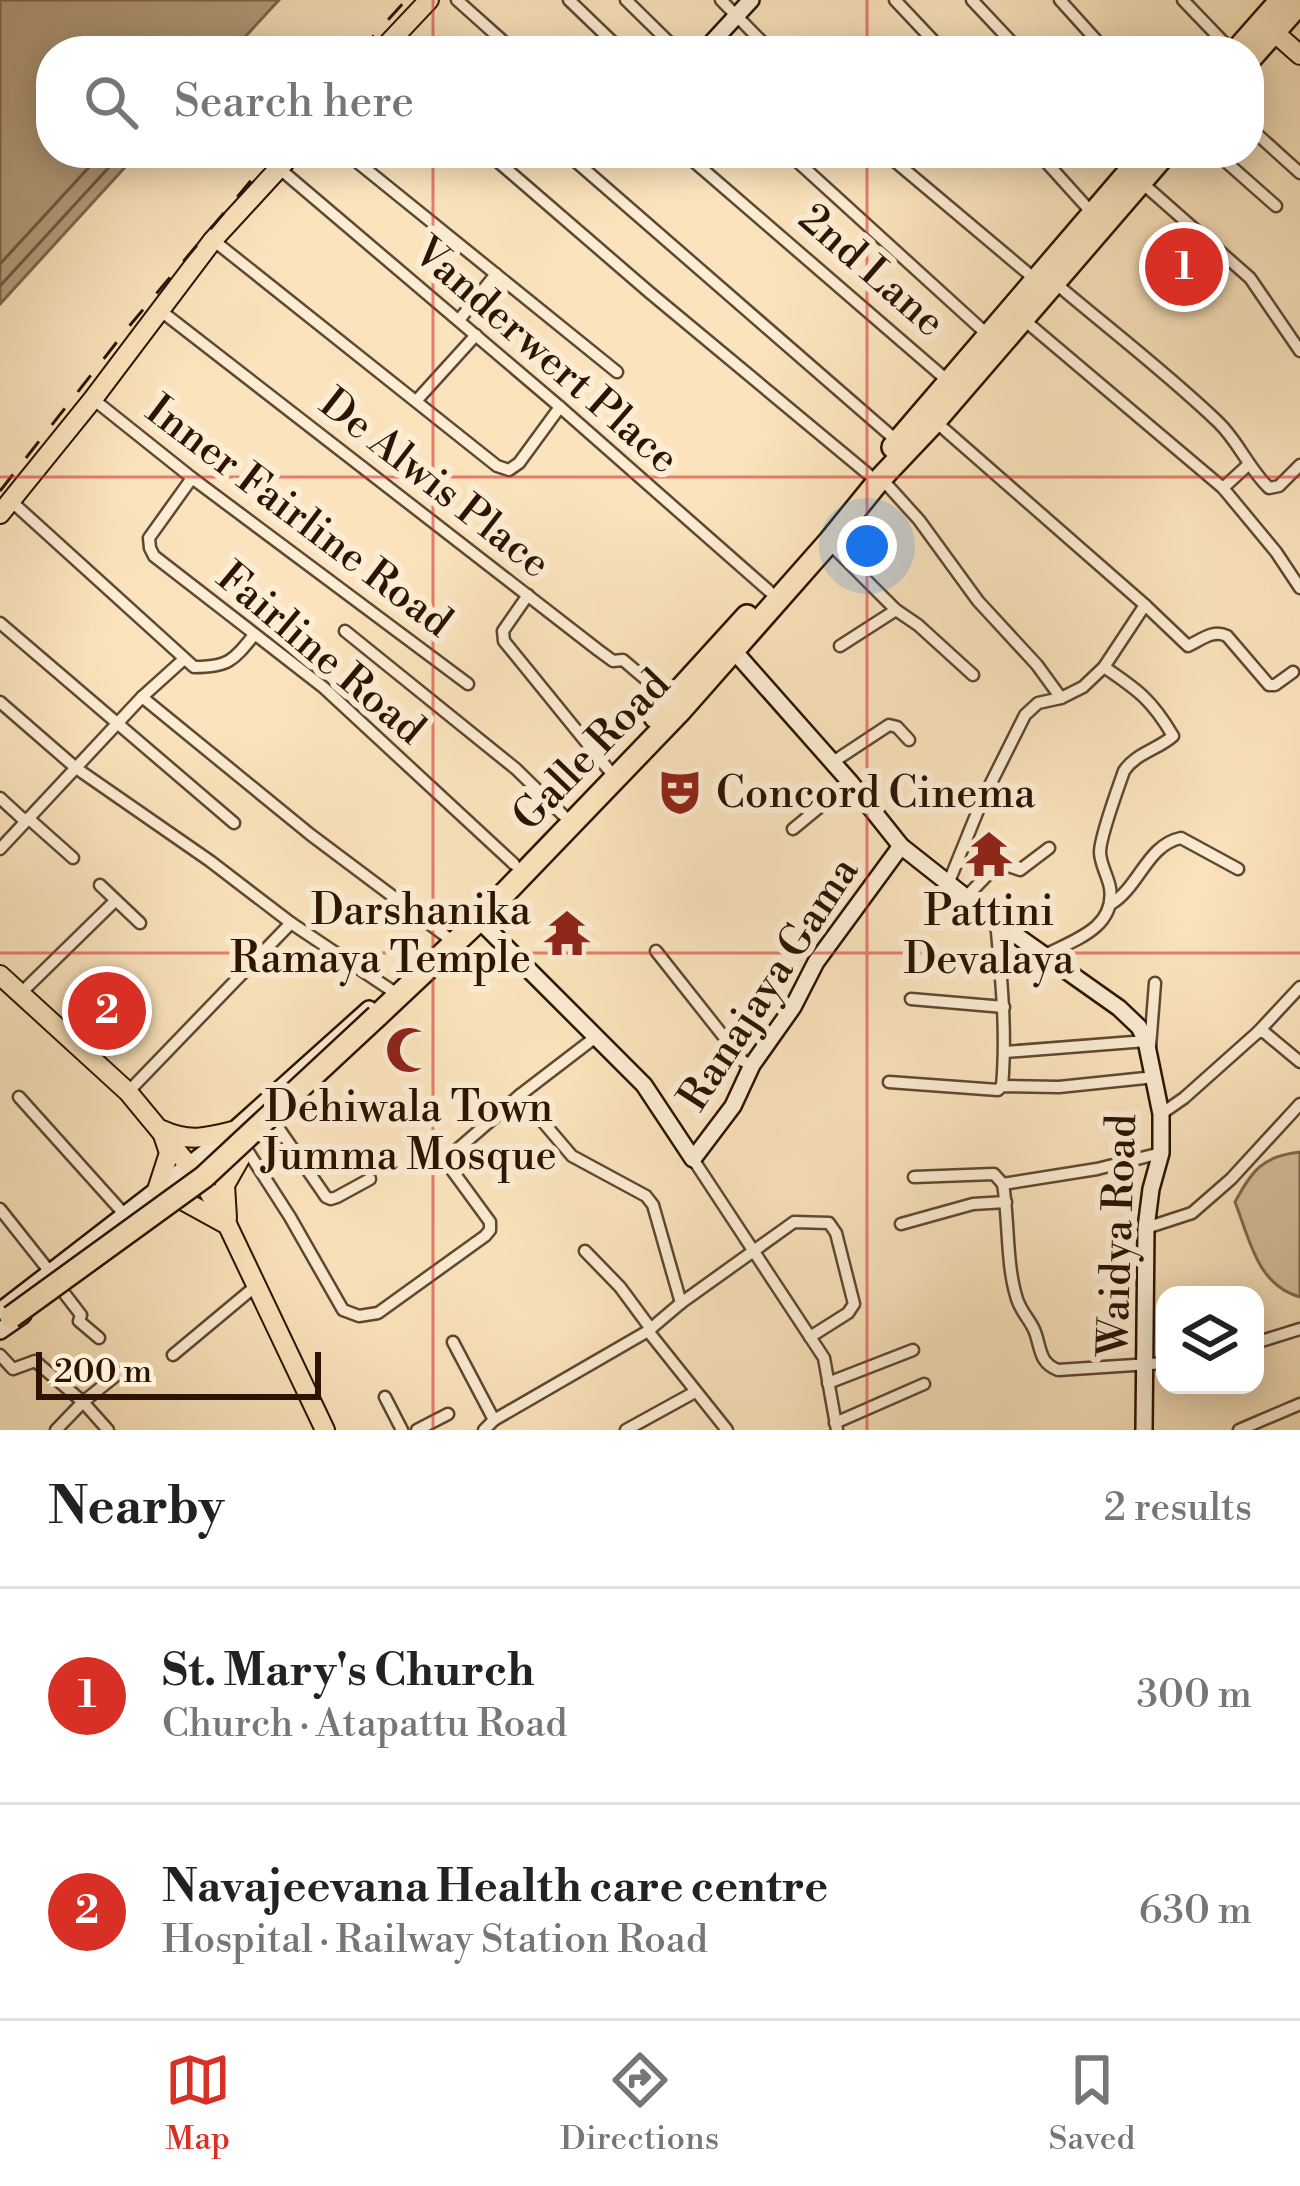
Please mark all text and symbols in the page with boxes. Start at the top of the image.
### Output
search box [36,36,1264,168]
icon: search [78,69,144,135]
text: Search here [174,74,414,131]
street label: 2nd Lane [787,193,955,349]
pin: 1 [1145,222,1223,312]
street label: Vanderwert Place [401,225,689,486]
street label: De Alwis Place [308,377,560,591]
street label: Inner Fairline Road [135,384,462,650]
your location [837,516,897,576]
street label: Fairline Road [205,551,436,757]
street label: Galle Road [502,659,682,843]
theatre icon: Concord Cinema [655,767,705,817]
place label: Concord Cinema [716,768,1036,821]
temple icon: Pattini Devalaya [964,829,1014,879]
street label: Ranajaya Gama [667,847,872,1122]
place label: Darshanika Ramaya Temple [230,885,532,987]
place label: Pattini Devalaya [904,886,1075,988]
temple icon: Darshanika Ramaya Temple [542,908,592,958]
pin: 2 [68,966,146,1056]
mosque icon: Dehiwala Town Jumma Mosque [384,1025,434,1075]
place label: Dehiwala Town Jumma Mosque [259,1082,557,1183]
street label: Waidya Road [1088,1113,1150,1359]
map controls [1156,1286,1264,1394]
button: layers [1156,1286,1264,1394]
scale bar [36,1346,321,1399]
text: 200 m [54,1352,152,1393]
text: Nearby [48,1476,224,1540]
text: 2 results [1104,1484,1252,1533]
text: St. Mary's Church [162,1643,535,1700]
text: 1 [78,1671,96,1720]
text: 300 m [1137,1671,1252,1720]
text: Church · Atapattu Road [162,1700,567,1749]
text: Navajeevana Health care centre [162,1859,828,1916]
text: 2 [75,1887,99,1936]
text: 630 m [1139,1887,1252,1936]
text: Hospital · Railway Station Road [162,1916,708,1965]
tab: Map [165,2047,231,2160]
tab: Directions [560,2047,719,2160]
tab: Saved [1049,2047,1135,2160]

